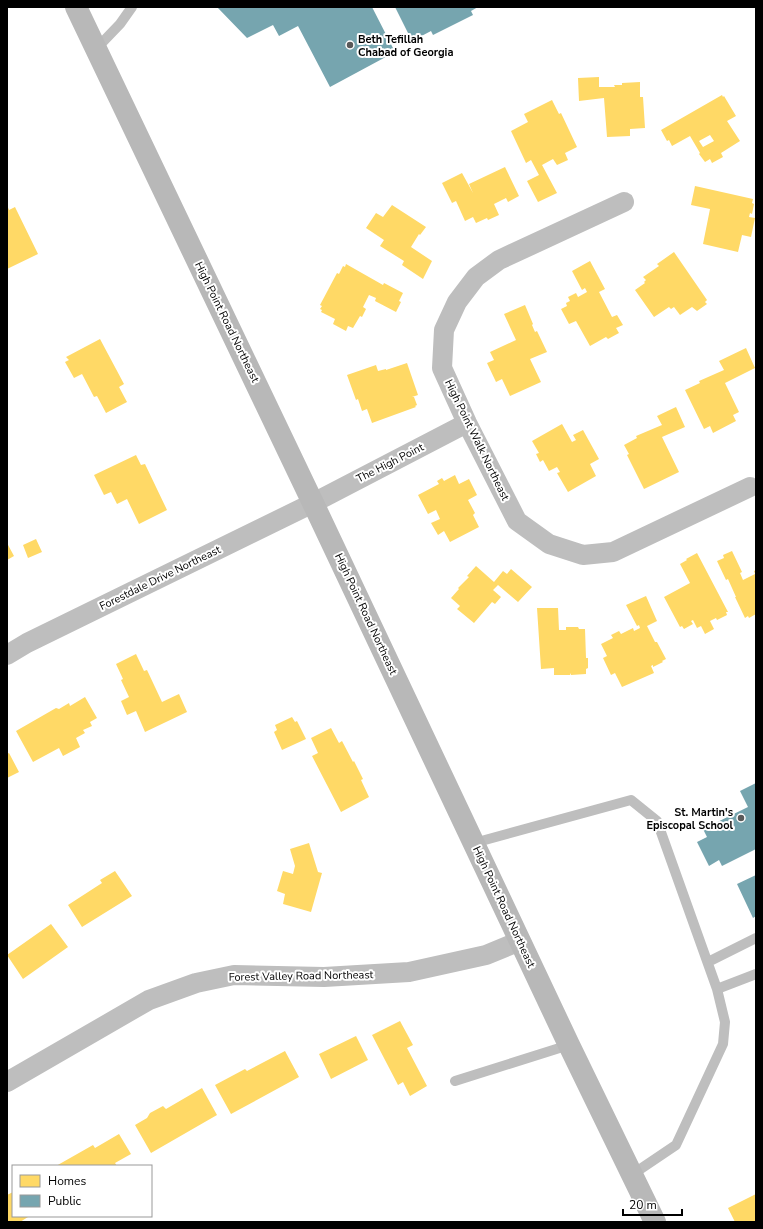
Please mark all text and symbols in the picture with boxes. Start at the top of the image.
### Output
place label: Beth Tefillah Chabad of Georgia [358,32,453,60]
marker: Beth Tefillah Chabad of Georgia [345,40,355,50]
street label: High Point Road Northeast [191,259,263,385]
street label: High Point Walk Northeast [441,377,513,503]
street label: The High Point [354,440,426,486]
street label: Forestdale Drive Northeast [97,542,223,614]
street label: High Point Road Northeast [331,551,401,677]
place label: St. Martin's Episcopal School [646,805,733,833]
marker: St. Martin's Episcopal School [736,813,746,823]
street label: High Point Road Northeast [469,844,539,970]
street label: Forest Valley Road Northeast [228,967,374,985]
legend [12,1165,152,1217]
text: Homes [48,1173,86,1189]
scale bar [623,1191,682,1217]
text: Public [48,1193,82,1209]
text: 20 m [629,1197,657,1213]

